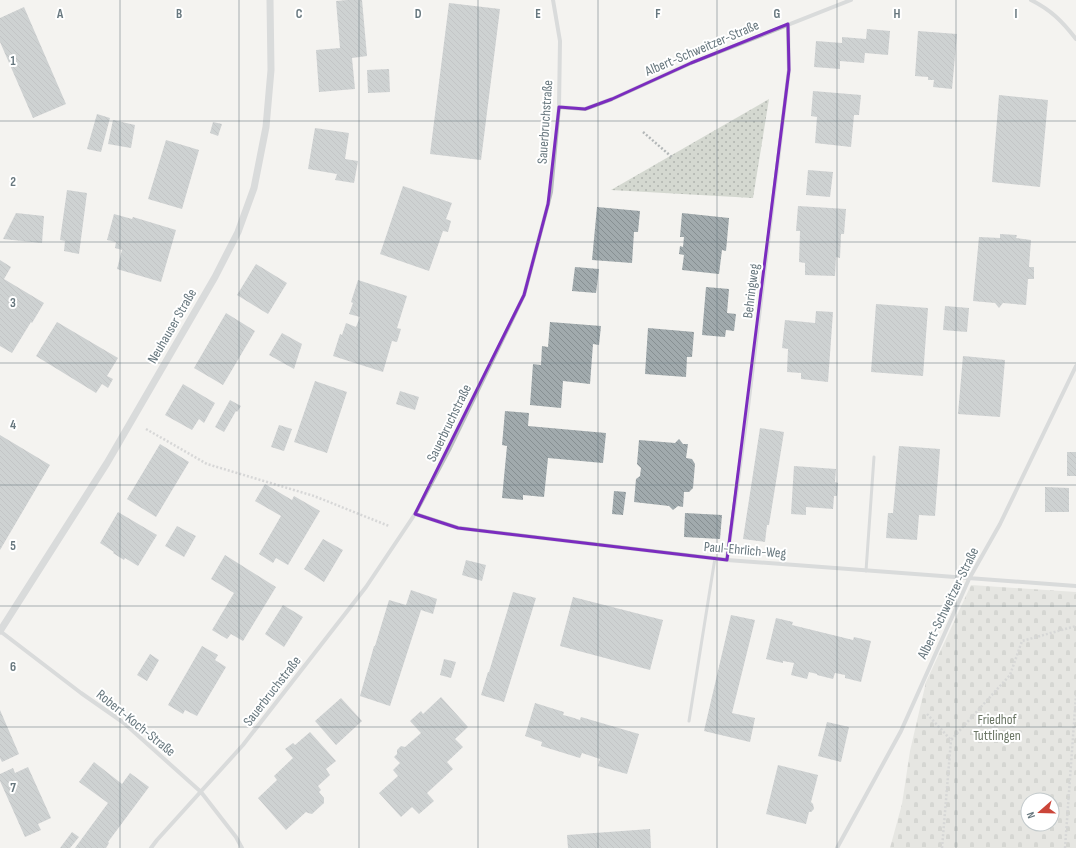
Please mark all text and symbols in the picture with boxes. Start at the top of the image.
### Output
text: A [56,6,64,22]
text: B [176,6,182,22]
text: C [296,6,303,22]
text: D [415,6,422,22]
text: E [535,6,541,22]
text: F [655,6,661,22]
text: G [774,6,781,22]
text: H [894,6,901,22]
text: I [1015,6,1018,22]
street label: Albert-Schweitzer-Straße [642,16,762,80]
text: 1 [10,53,16,69]
street label: Sauerbruchstraße [534,79,556,165]
text: 2 [10,174,16,190]
street label: Behringweg [739,262,763,319]
street label: Neuhauser Straße [144,285,200,367]
text: 3 [10,295,16,311]
street label: Sauerbruchstraße [423,381,475,465]
text: 4 [10,417,16,433]
text: 5 [10,538,16,554]
street label: Paul-Ehrlich-Weg [703,538,787,562]
street label: Albert-Schweitzer-Straße [913,544,982,662]
street label: Sauerbruchstraße [239,653,305,729]
text: 6 [10,659,16,675]
street label: Robert-Koch-Straße [93,686,179,760]
park label: Friedhof Tuttlingen [973,711,1021,744]
text: 7 [10,780,16,796]
north arrow [1020,792,1060,832]
text: N [1024,810,1038,820]

